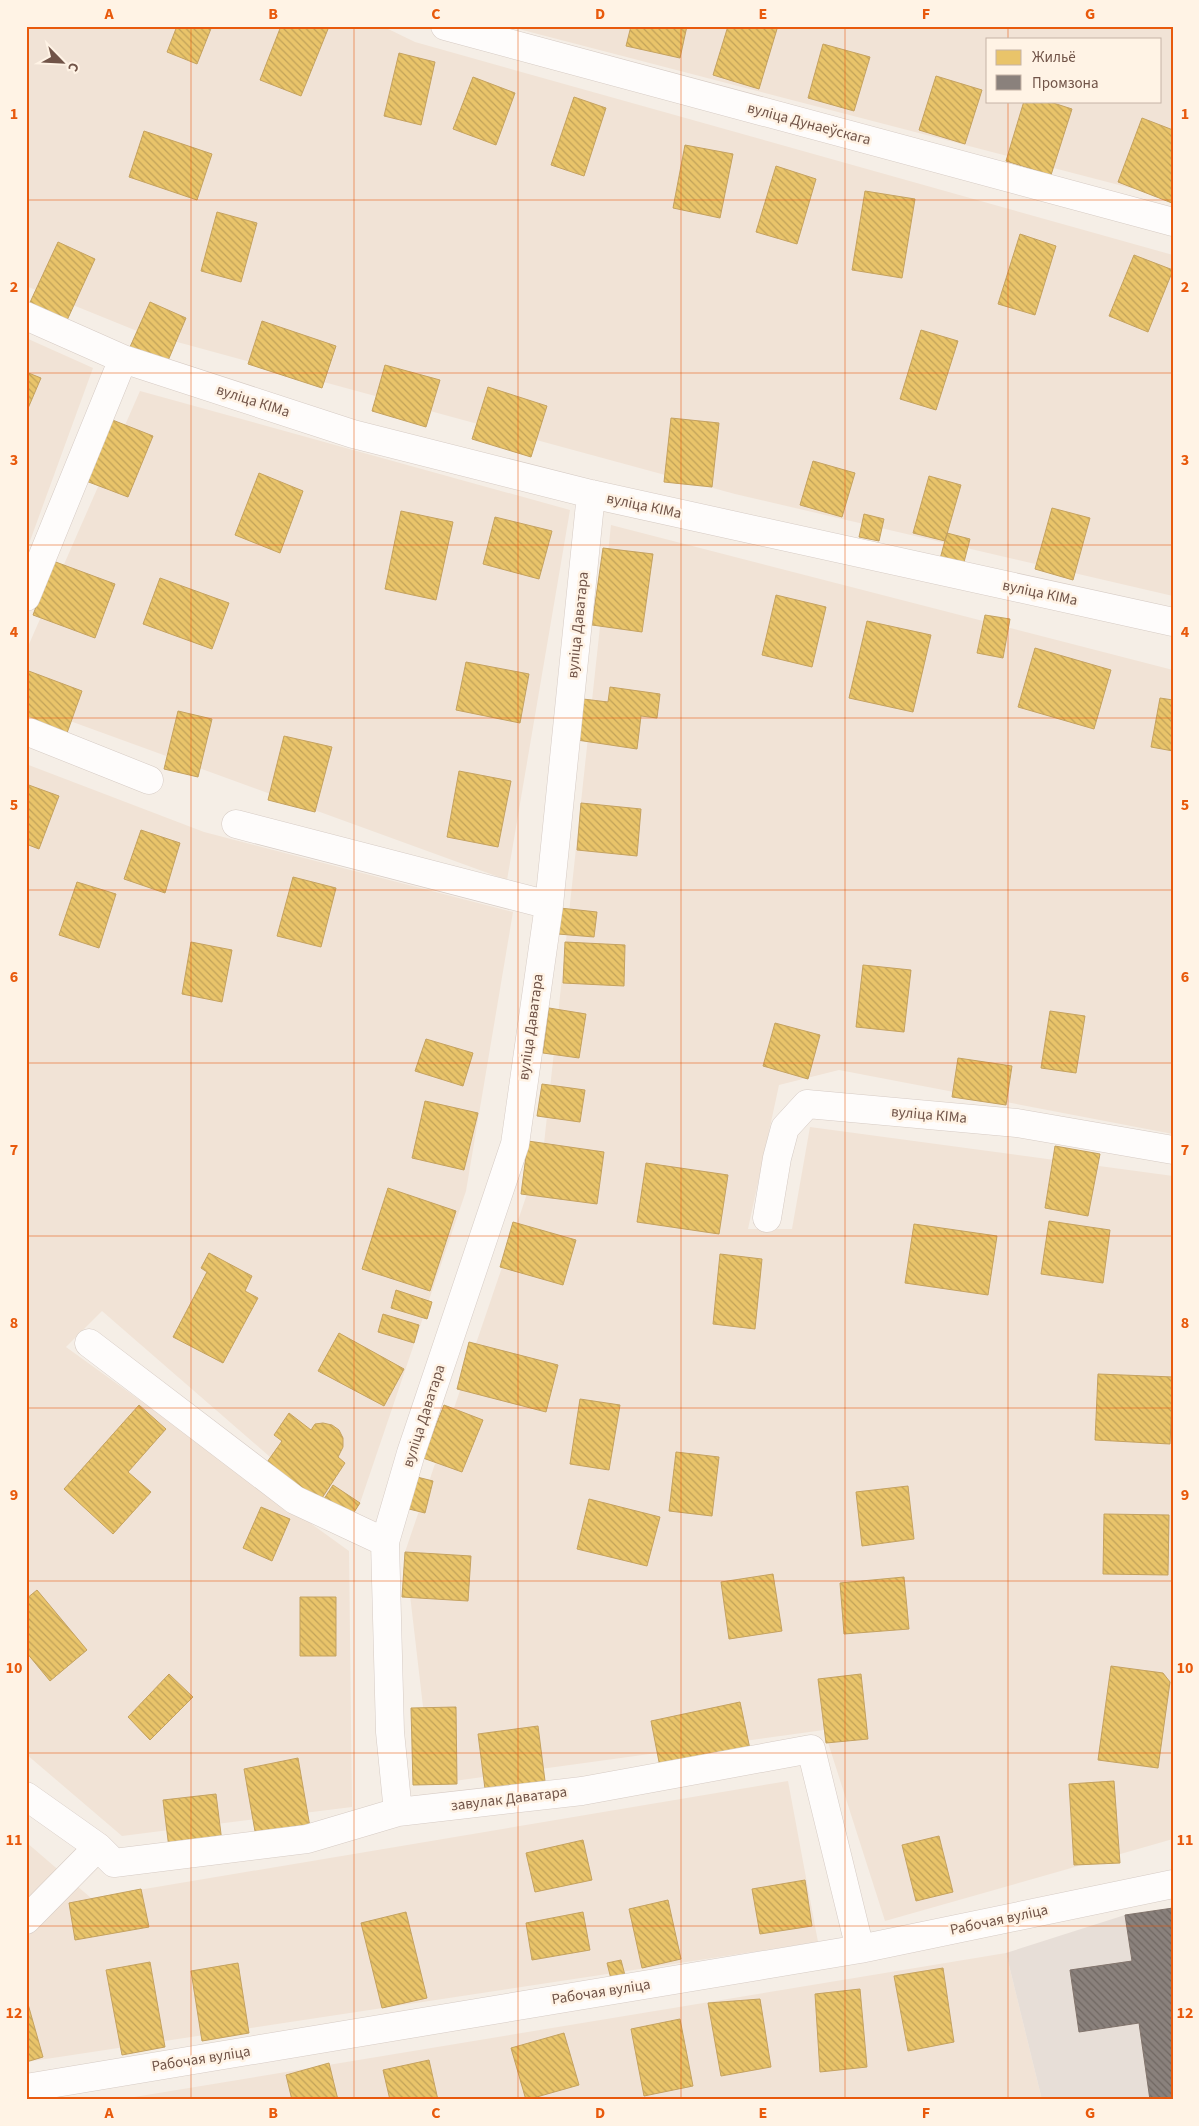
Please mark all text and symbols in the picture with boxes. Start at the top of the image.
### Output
text: A [103,3,114,25]
text: B [268,3,278,25]
text: C [431,3,441,25]
text: D [595,3,605,25]
text: E [759,3,767,25]
text: F [922,3,930,25]
text: G [1085,3,1095,25]
north arrow [38,38,88,88]
legend [986,38,1162,102]
text: Жильё [1032,47,1076,68]
text: С [62,59,84,75]
text: Промзона [1032,73,1099,94]
street label: вуліца Дунаеўскага [745,97,873,151]
text: 1 [10,103,18,125]
text: 1 [1181,103,1189,125]
text: 2 [10,276,18,298]
text: 2 [1181,276,1189,298]
street label: вуліца КІМа [214,379,292,423]
text: 3 [10,449,18,471]
text: 3 [1181,449,1189,471]
street label: вуліца КІМа [605,488,683,524]
street label: вуліца Даватара [562,571,594,679]
street label: вуліца КІМа [1001,575,1079,611]
text: 4 [10,621,19,643]
text: 4 [1181,621,1190,643]
text: 5 [10,794,18,816]
text: 5 [1181,794,1189,816]
text: 6 [10,966,18,988]
text: 6 [1181,966,1189,988]
street label: вуліца Даватара [513,972,549,1082]
street label: вуліца КІМа [890,1101,968,1129]
text: 7 [10,1139,18,1161]
text: 7 [1181,1139,1189,1161]
text: 8 [10,1312,18,1334]
text: 8 [1181,1312,1189,1334]
street label: вуліца Даватара [397,1362,451,1470]
text: 9 [10,1484,18,1506]
text: 9 [1181,1484,1189,1506]
text: 10 [6,1657,22,1679]
text: 10 [1177,1657,1193,1679]
street label: завулак Даватара [450,1781,568,1817]
text: 11 [6,1829,22,1851]
text: 11 [1177,1829,1193,1851]
street label: Рабочая вуліца [948,1899,1050,1941]
street label: Рабочая вуліца [550,1974,652,2010]
text: 12 [6,2002,22,2024]
text: 12 [1177,2002,1193,2024]
street label: Рабочая вуліца [150,2041,252,2077]
text: A [103,2102,114,2124]
text: B [268,2102,278,2124]
text: C [431,2102,441,2124]
text: D [595,2102,605,2124]
text: E [759,2102,767,2124]
text: F [922,2102,930,2124]
text: G [1085,2102,1095,2124]

